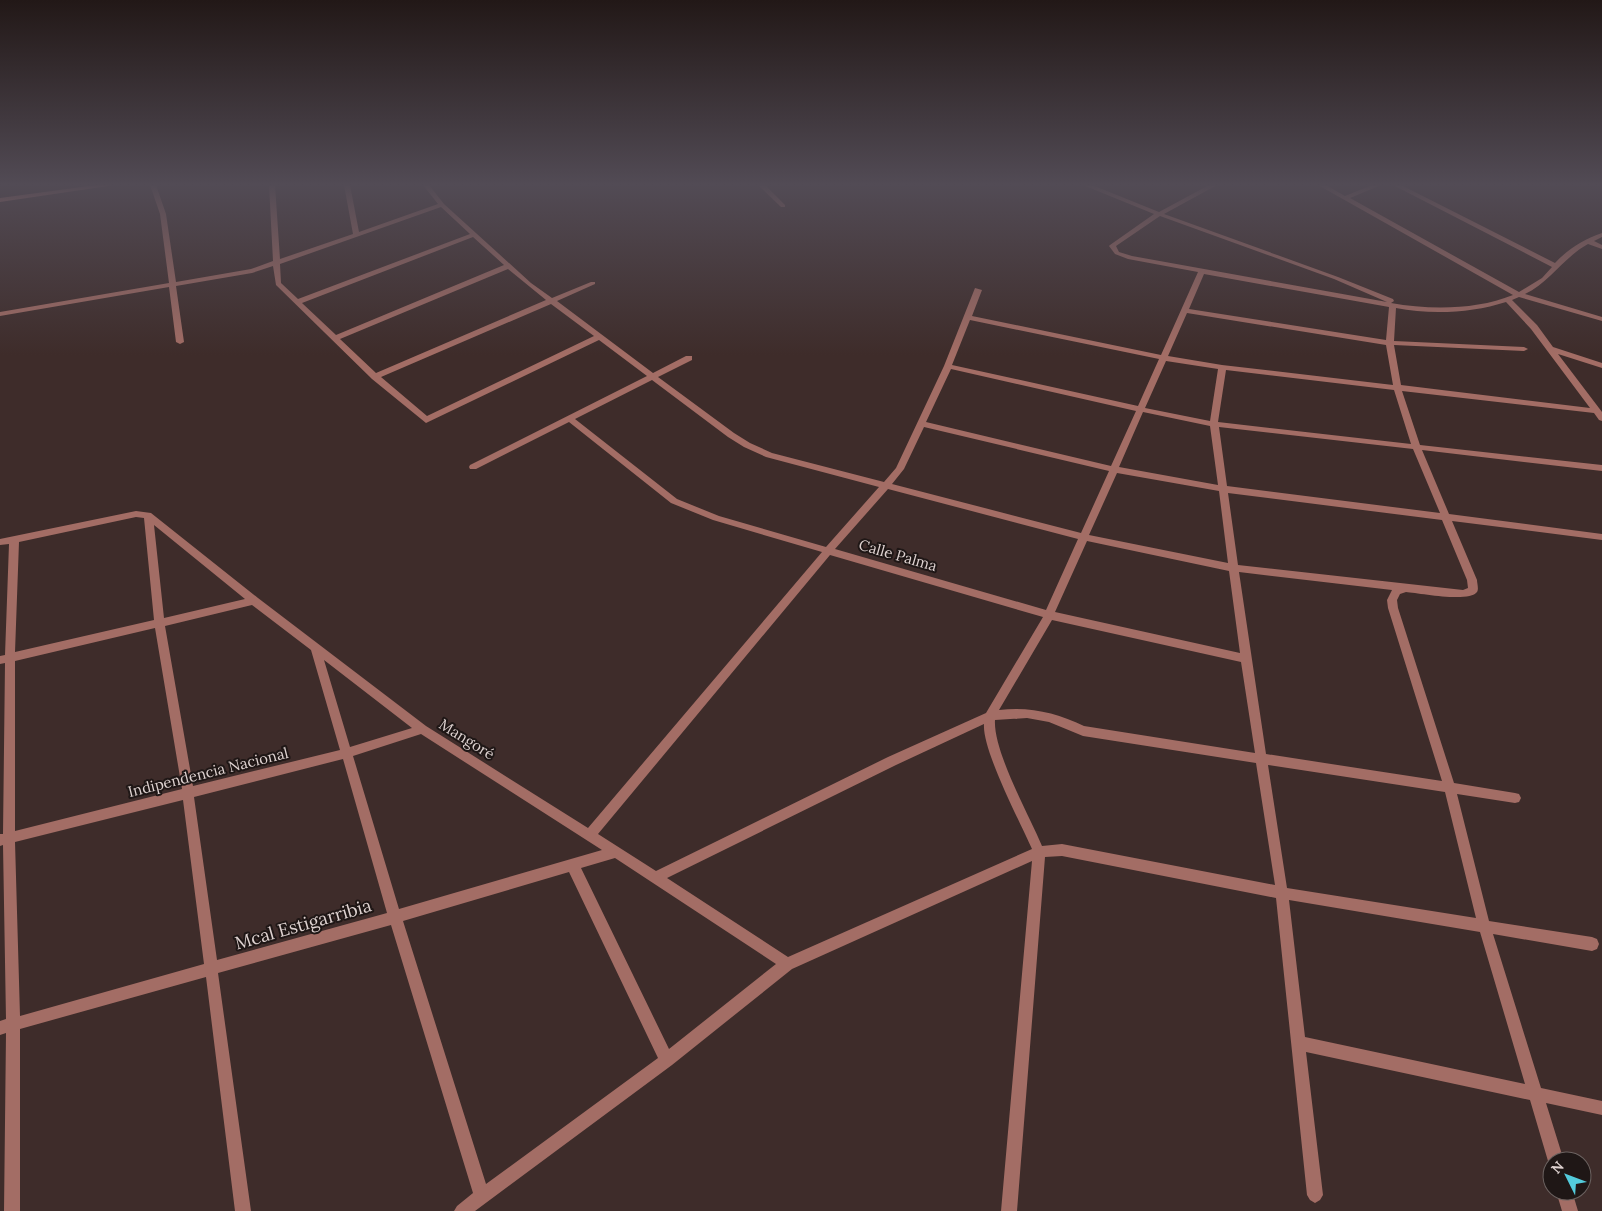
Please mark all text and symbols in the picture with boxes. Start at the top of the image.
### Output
street label: Calle Palma [857,535,940,575]
street label: Mangoré [436,714,498,764]
street label: Indipendencia Nacional [126,743,290,801]
street label: Mcal Estigarribia [232,893,374,955]
north arrow [1542,1151,1592,1201]
text: N [1547,1157,1568,1177]

